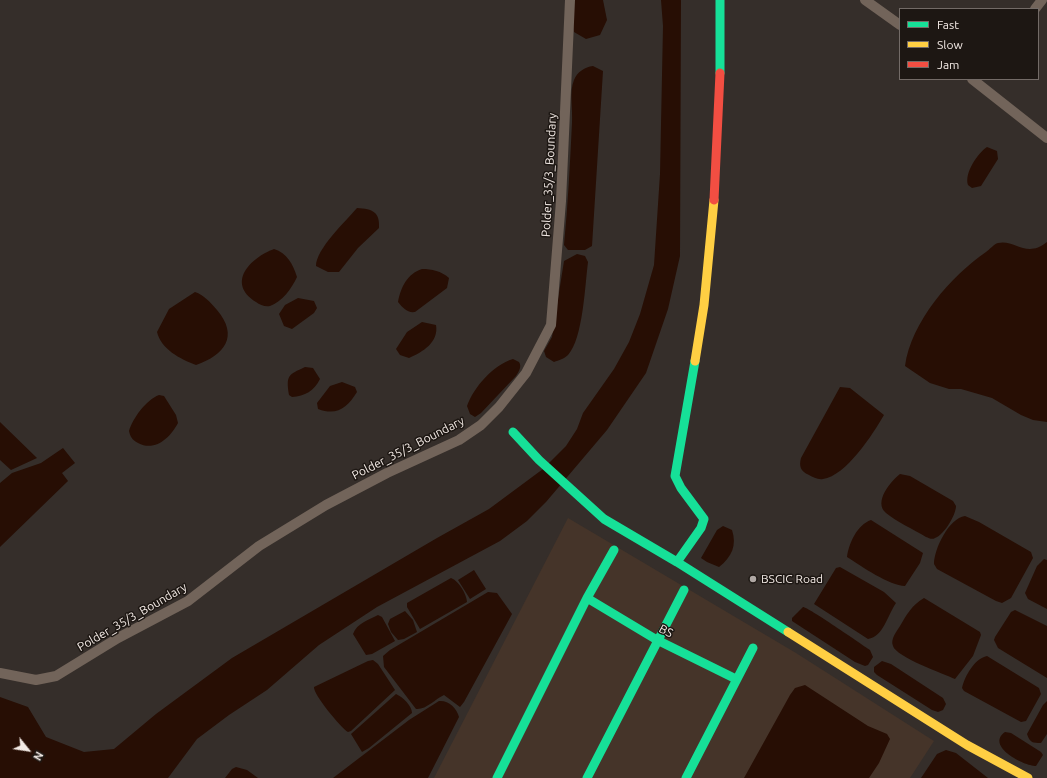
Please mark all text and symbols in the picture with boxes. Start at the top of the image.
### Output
legend [899,8,1039,80]
text: Fast [937,18,959,31]
text: Slow [937,38,963,51]
text: Jam [937,58,959,71]
street label: Polder_35/3_Boundary [539,113,559,237]
street label: Polder_35/3_Boundary [349,413,467,483]
place label: BSCIC Road [761,572,823,586]
marker: BSCIC Road [748,574,758,584]
street label: Polder_35/3_Boundary [75,580,189,654]
street label: BS [656,621,676,641]
north arrow [8,730,48,770]
text: N [31,749,46,763]

